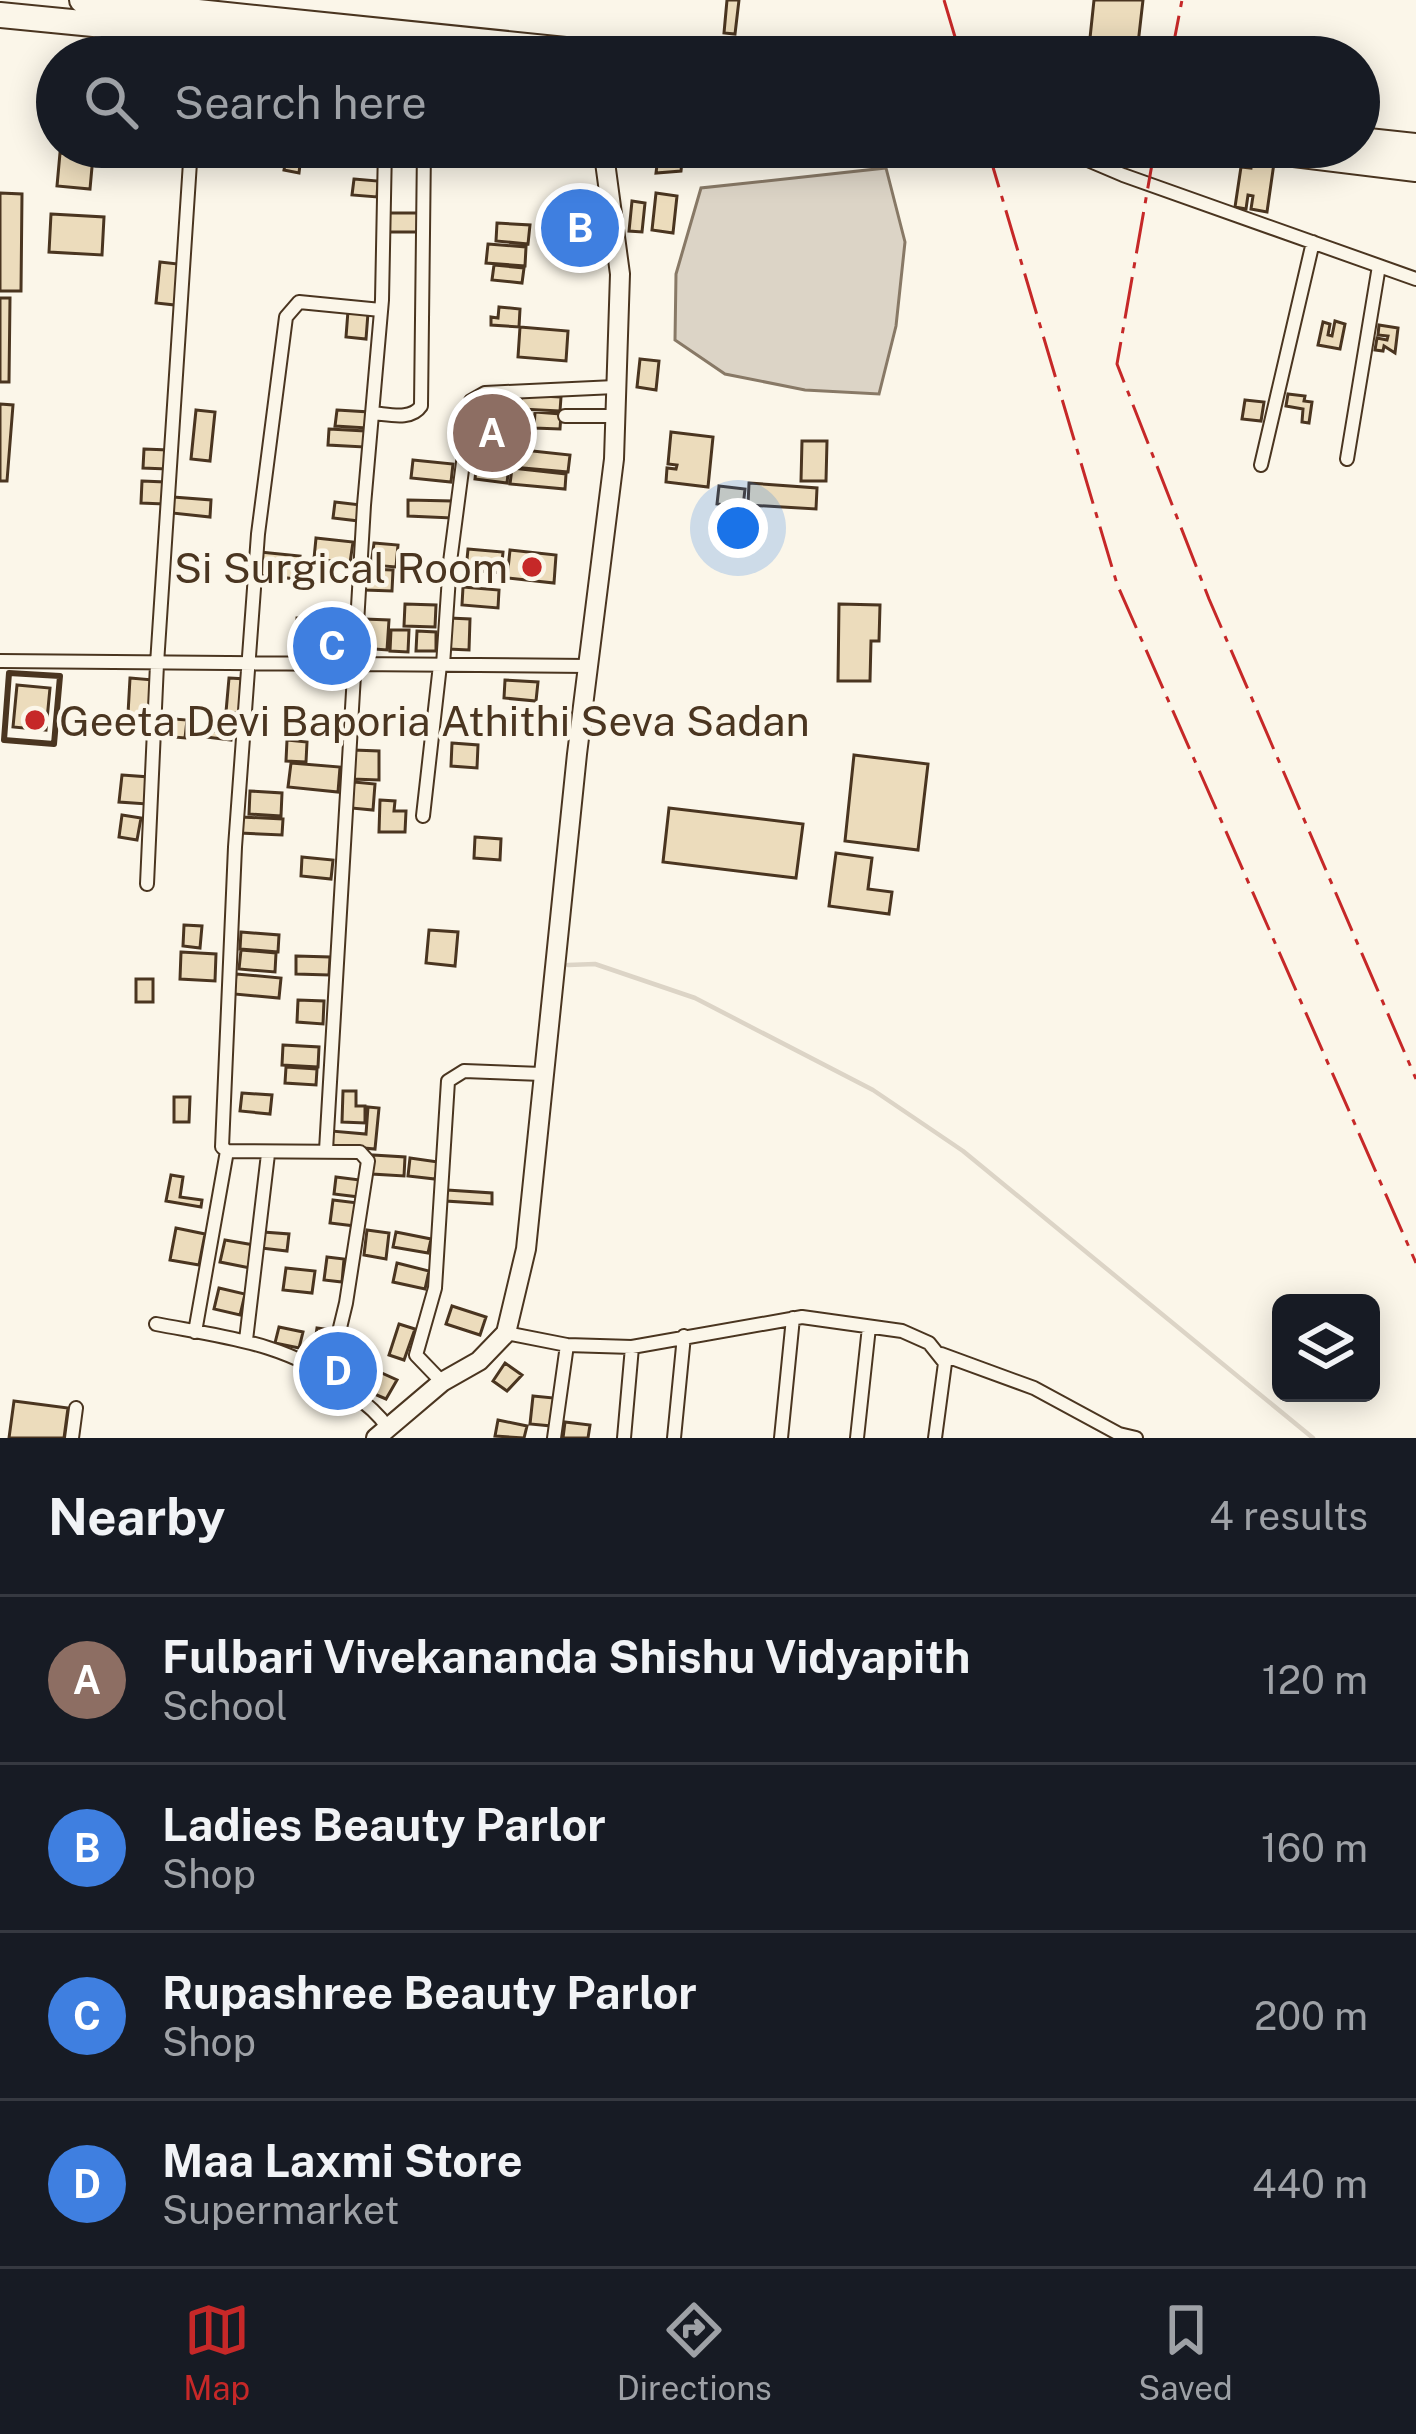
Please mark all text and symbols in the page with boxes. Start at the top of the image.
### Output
search box [36,36,1380,168]
icon: search [78,69,144,135]
text: Search here [174,76,427,129]
pin: B [541,183,619,273]
pin: A [453,388,531,478]
your location [708,498,768,558]
place label: Si Surgical Room [174,543,508,592]
marker: Si Surgical Room [519,554,545,580]
pin: C [293,601,371,691]
place label: Geeta Devi Baporia Athithi Seva Sadan [59,696,810,745]
marker: Geeta Devi Baporia Athithi Seva Sadan [22,707,48,733]
map controls [1272,1294,1380,1402]
button: layers [1272,1294,1380,1402]
pin: D [299,1326,377,1416]
text: Nearby [48,1487,225,1546]
text: 4 results [1209,1493,1368,1539]
text: Fulbari Vivekananda Shishu Vidyapith [162,1630,970,1683]
text: A [73,1657,101,1703]
text: 120 m [1262,1657,1368,1703]
text: School [162,1683,287,1729]
text: Ladies Beauty Parlor [162,1798,606,1851]
text: B [74,1825,100,1871]
text: 160 m [1261,1825,1368,1871]
text: Shop [162,1851,256,1897]
text: Rupashree Beauty Parlor [162,1966,697,2019]
text: C [73,1993,101,2039]
text: 200 m [1254,1993,1368,2039]
text: Shop [162,2019,256,2065]
text: Maa Laxmi Store [162,2134,523,2187]
text: D [73,2161,101,2207]
text: 440 m [1252,2161,1368,2207]
text: Supermarket [162,2187,399,2233]
tab: Map [183,2297,250,2407]
tab: Directions [617,2297,772,2407]
tab: Saved [1138,2297,1233,2407]

